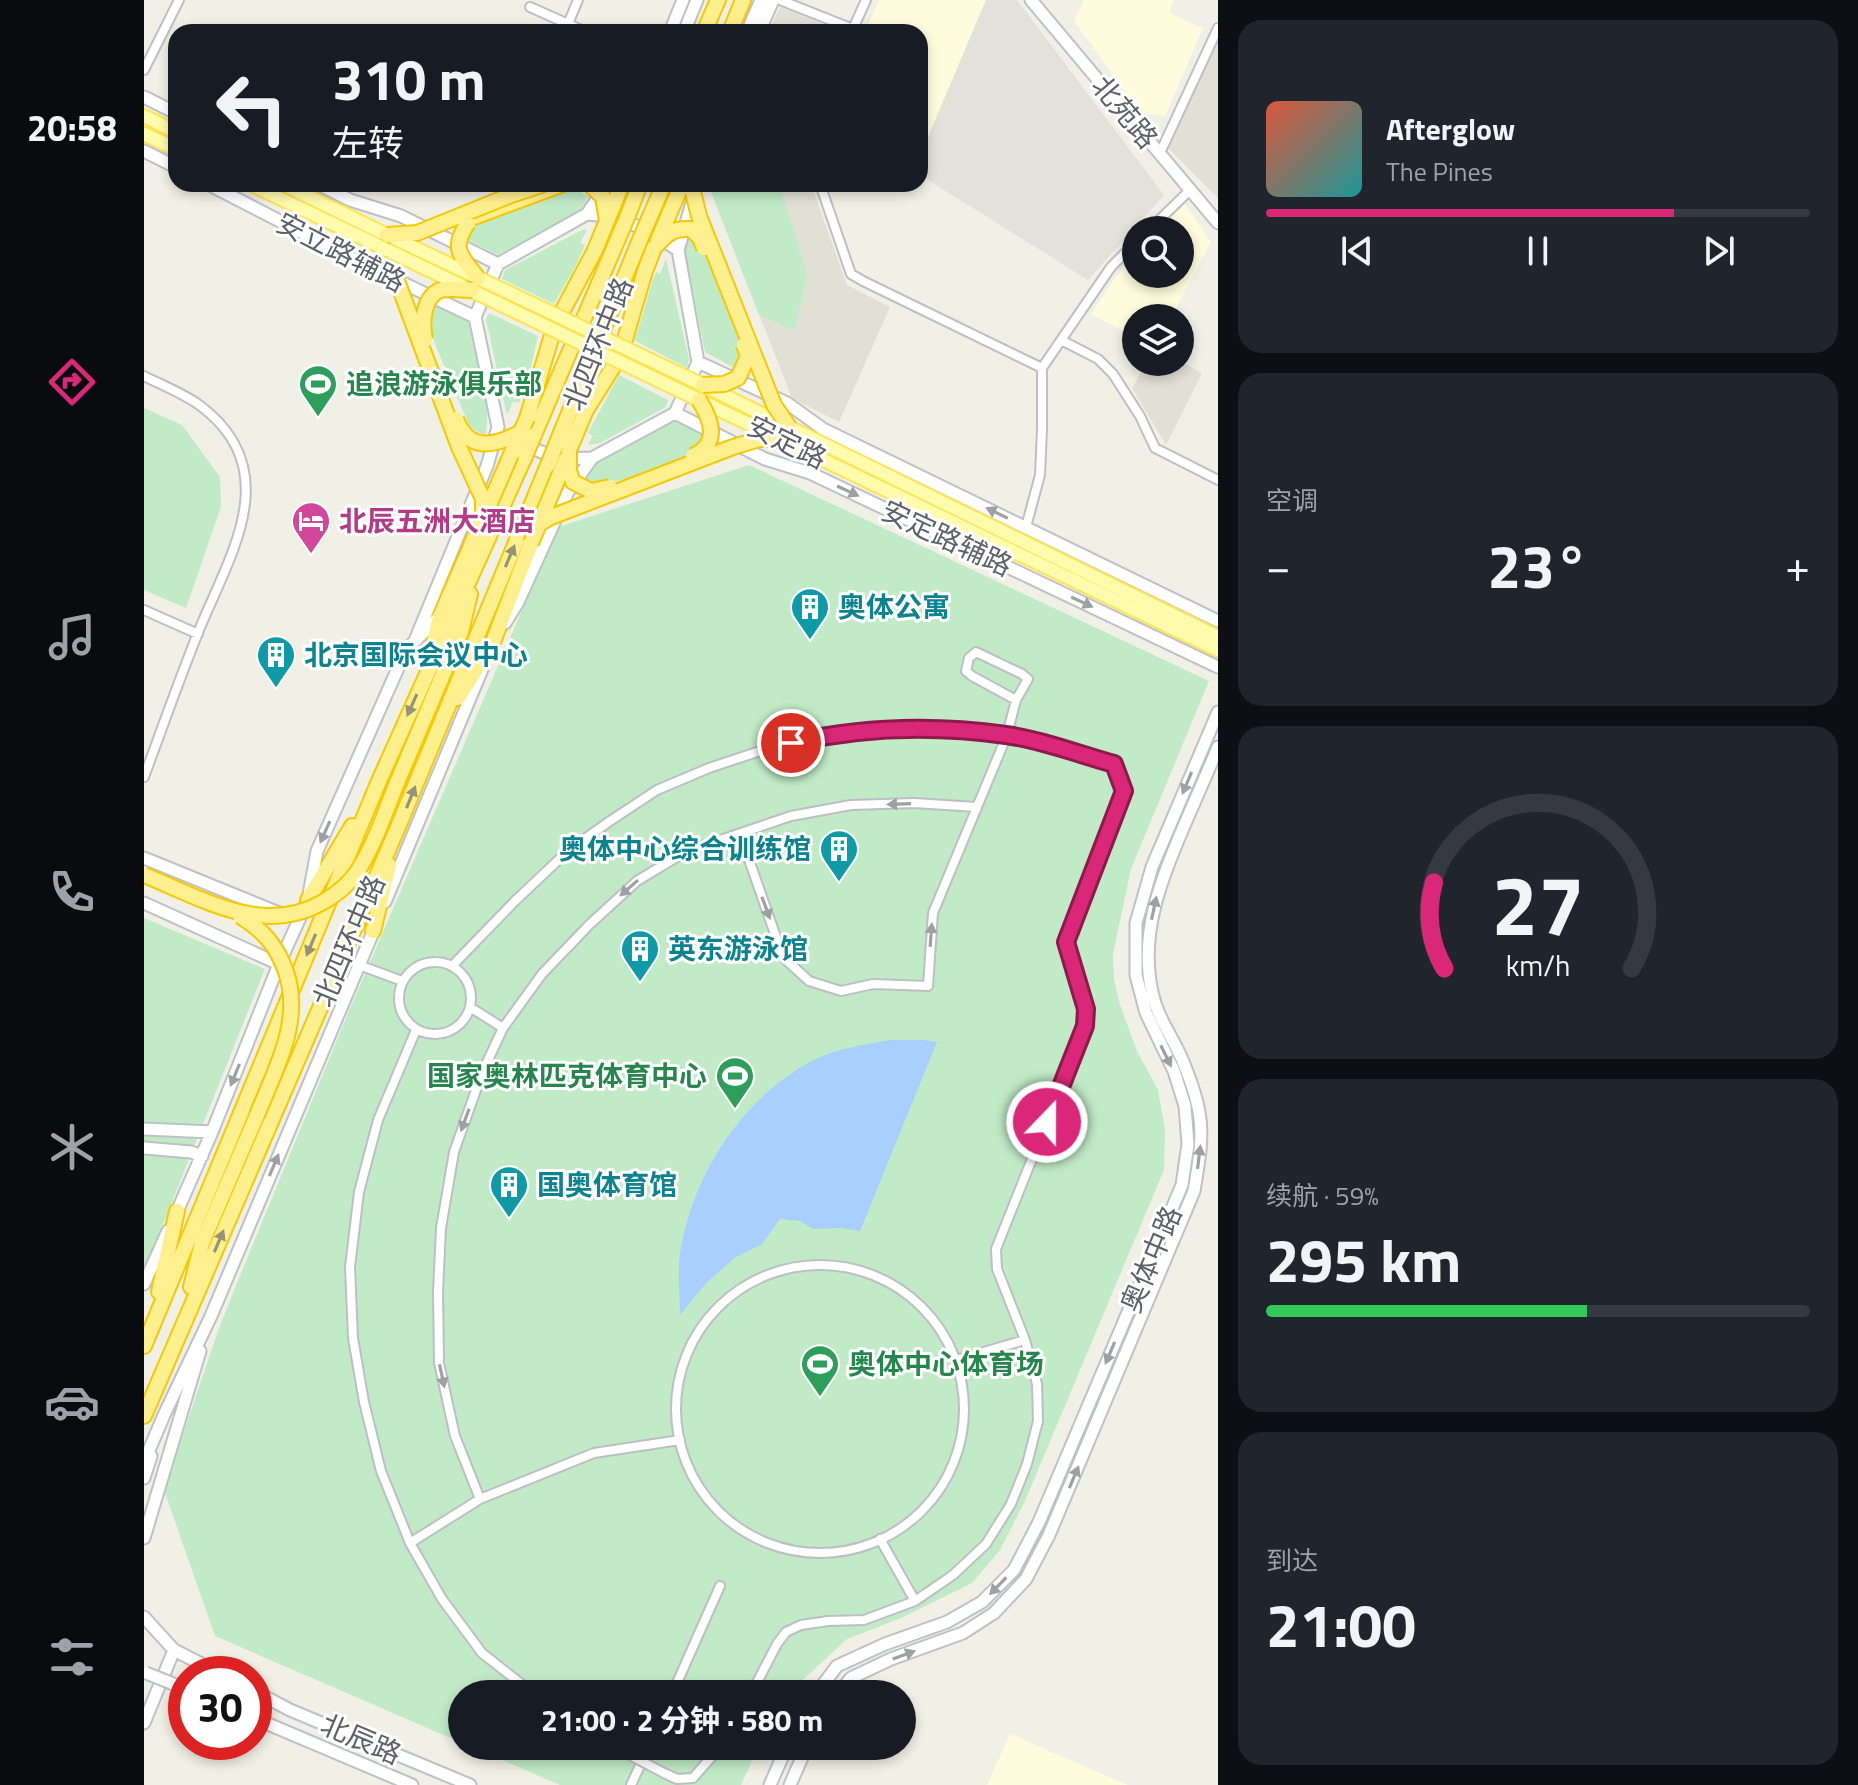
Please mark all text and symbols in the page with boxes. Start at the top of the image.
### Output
text: 310 m [332,37,485,122]
icon: left [200,56,304,160]
street label: 北苑路 [1082,66,1169,158]
text: 20:58 [27,100,117,155]
text: Afterglow [1386,106,1515,152]
text: 左转 [332,115,404,170]
text: The Pines [1386,152,1493,191]
street label: 安立路辅路 [269,201,413,302]
map controls [1122,216,1194,376]
button: search [1122,216,1194,288]
icon: previous [1335,229,1379,273]
icon: pause [1516,229,1560,273]
icon: next [1697,229,1741,273]
street label: 北四环中路 [551,271,644,417]
button: layers [1122,304,1194,376]
icon: directions [44,354,100,410]
place label: 追浪游泳俱乐部 [346,362,542,405]
sports icon: 追浪游泳俱乐部 [297,363,339,418]
street label: 安定路 [740,404,834,479]
text: 空调 [1266,481,1318,520]
one-way arrow [836,484,859,498]
street label: 安定路辅路 [875,488,1020,587]
place label: 北辰五洲大酒店 [339,499,535,542]
hotel icon: 北辰五洲大酒店 [290,500,332,555]
one-way arrow [985,506,1008,520]
text: 23° [1488,520,1588,611]
text: − [1266,532,1291,599]
text: + [1785,532,1810,599]
one-way arrow [503,545,516,568]
place label: 奥体公寓 [838,585,950,628]
building icon: 奥体公寓 [789,586,831,641]
one-way arrow [1071,595,1094,609]
icon: music [44,609,100,665]
place label: 北京国际会议中心 [304,633,528,676]
building icon: 北京国际会议中心 [255,634,297,689]
one-way arrow [406,694,419,717]
pin [757,709,825,777]
icon: arrive [769,721,813,765]
one-way arrow [1181,772,1194,795]
one-way arrow [404,785,417,809]
one-way arrow [886,797,911,810]
one-way arrow [318,820,332,843]
place label: 奥体中心综合训练馆 [559,827,811,870]
building icon: 奥体中心综合训练馆 [818,828,860,883]
text: 27 [1491,840,1585,966]
icon: phone [44,864,100,920]
street label: 北四环中路 [301,868,396,1014]
one-way arrow [619,879,638,897]
one-way arrow [1148,895,1161,920]
one-way arrow [760,896,772,920]
one-way arrow [925,922,938,947]
place label: 英东游泳馆 [668,927,808,970]
building icon: 英东游泳馆 [619,928,661,983]
one-way arrow [304,933,317,957]
text: km/h [1506,944,1570,987]
one-way arrow [1159,1044,1173,1068]
place label: 国家奥林匹克体育中心 [427,1054,707,1097]
sports icon: 国家奥林匹克体育中心 [714,1055,756,1110]
one-way arrow [228,1063,241,1087]
position arrow [1005,1080,1089,1164]
one-way arrow [459,1108,471,1132]
icon: climate [44,1119,100,1175]
one-way arrow [1192,1145,1205,1170]
one-way arrow [268,1153,281,1177]
place label: 国奥体育馆 [537,1163,677,1206]
building icon: 国奥体育馆 [488,1164,530,1219]
text: 续航 · 59% [1266,1176,1379,1215]
street label: 奥体中路 [1109,1199,1192,1319]
text: 295 km [1266,1214,1461,1305]
one-way arrow [212,1229,225,1253]
one-way arrow [1104,1341,1117,1365]
place label: 奥体中心体育场 [848,1342,1044,1385]
sports icon: 奥体中心体育场 [799,1343,841,1398]
one-way arrow [436,1364,449,1389]
icon: car [44,1374,100,1430]
one-way arrow [1067,1465,1080,1489]
text: 到达 [1266,1541,1318,1580]
one-way arrow [989,1576,1008,1595]
text: 21:00 [1266,1579,1416,1670]
icon: filters [44,1629,100,1685]
one-way arrow [892,1648,916,1661]
speed limit sign: 30 [168,1656,272,1760]
text: 21:00 · 2 分钟 · 580 m [541,1697,823,1743]
street label: 北辰路 [314,1702,408,1775]

